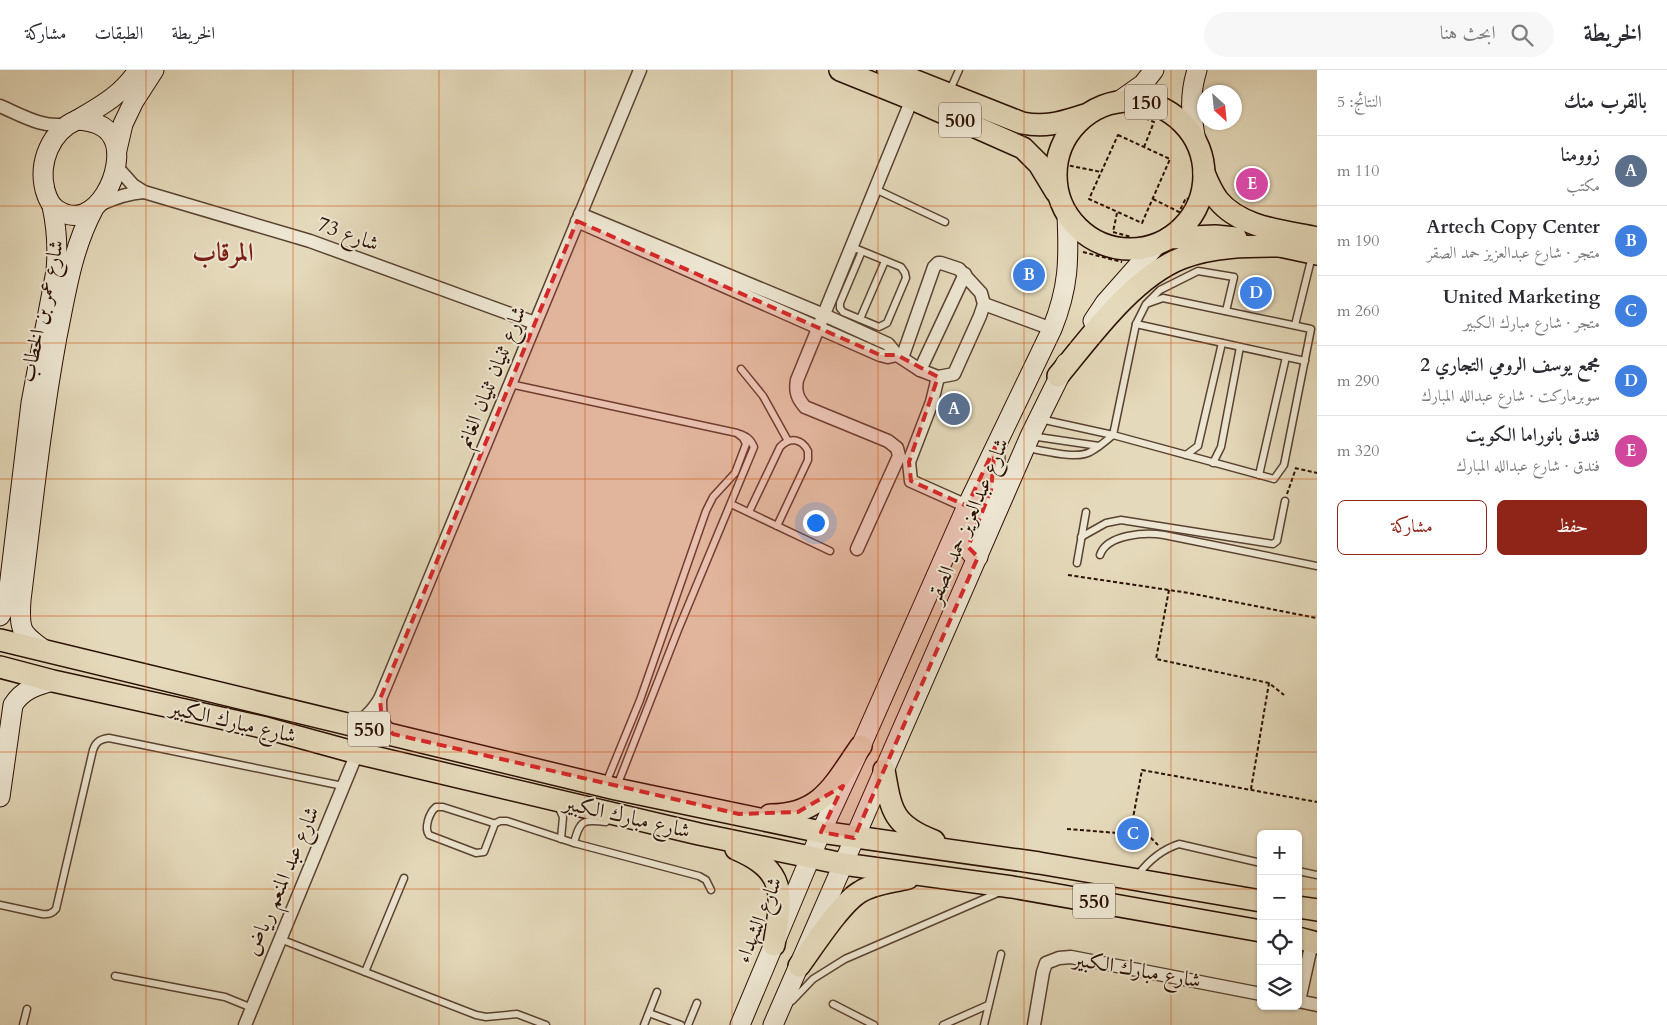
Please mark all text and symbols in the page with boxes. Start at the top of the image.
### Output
search box [1204,12,1554,57]
text: الخريطة [1584,17,1642,50]
text: ابحث هنا [1440,20,1496,46]
text: مشاركة [25,21,66,46]
text: الطبقات [94,21,143,46]
text: الخريطة [171,21,215,46]
icon: search [1508,21,1536,49]
road number: 150 [1125,85,1167,120]
north arrow [1197,85,1242,130]
text: بالقرب منك [1564,87,1647,116]
text: النتائج: 5 [1337,91,1382,113]
road number: 500 [939,102,981,138]
text: زوومنا [1561,142,1600,168]
text: 110 m [1337,160,1379,182]
text: A [1625,160,1637,182]
pin: E [1236,165,1268,203]
text: مكتب [1566,175,1600,197]
street label: شارع 73 [312,209,383,261]
text: Artech Copy Center [1426,214,1600,240]
text: 190 m [1337,230,1379,252]
text: B [1625,230,1637,252]
district label: المرقاب [192,235,254,270]
street label: شارع عمر بن الخطاب [13,237,74,385]
text: متجر · شارع عبدالعزيز حمد الصقر [1427,242,1600,264]
pin: B [1013,256,1045,294]
pin: D [1240,274,1272,312]
text: United Marketing [1443,284,1600,310]
text: 260 m [1337,300,1379,322]
text: C [1625,300,1637,322]
street label: شارع ثنيان ثنيان الغانم [450,302,537,454]
text: متجر · شارع مبارك الكبير [1464,312,1600,334]
text: مجمع يوسف الرومي التجاري 2 [1420,352,1600,378]
text: 290 m [1337,370,1379,392]
text: D [1624,370,1638,392]
text: سوبرماركت · شارع عبدالله المبارك [1421,385,1600,407]
pin: A [938,390,970,428]
text: فندق بانوراما الكويت [1465,422,1600,448]
street label: شارع عبدالعزيز حمد الصقر [919,434,1019,611]
text: 320 m [1337,440,1379,462]
text: E [1626,440,1636,462]
text: فندق · شارع عبدالله المبارك [1456,455,1600,477]
button: مشاركة [1337,500,1487,555]
button: حفظ [1497,500,1647,555]
your location [803,510,829,536]
street label: شارع مبارك الكبير [164,693,299,754]
road number: 550 [348,712,390,746]
street label: شارع مبارك الكبير [558,788,693,849]
street label: شارع عبد المنعم رياض [238,802,331,962]
pin: C [1117,815,1149,853]
map controls [1257,830,1302,1010]
button: + [1257,830,1302,875]
street label: شارع الشهداء [729,873,792,968]
button: − [1257,875,1302,920]
road number: 550 [1073,884,1115,918]
button: locate [1257,920,1302,965]
street label: شارع مبارك الكبير [1068,944,1203,998]
button: layers [1257,965,1302,1010]

